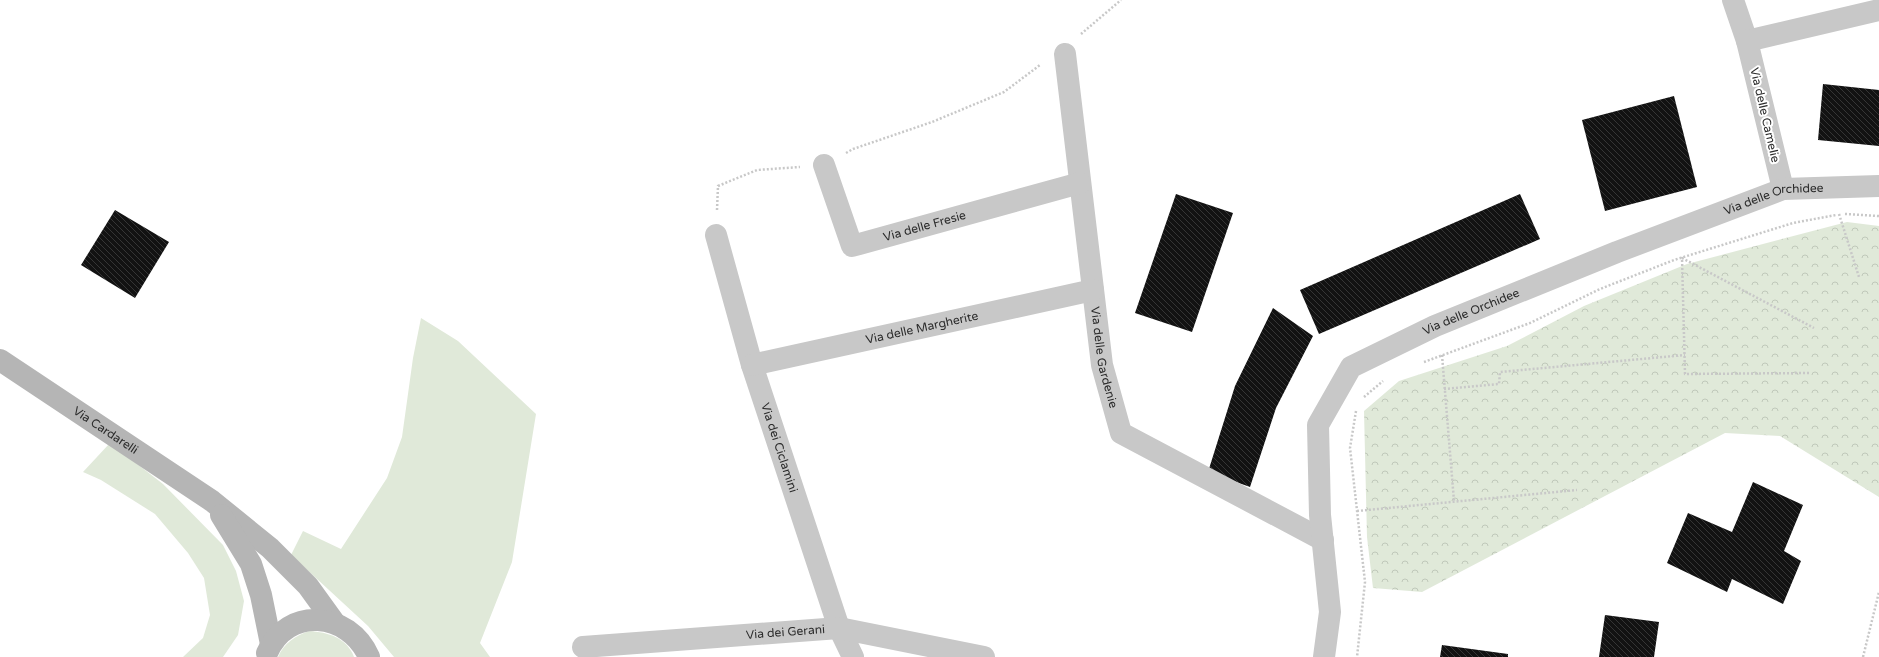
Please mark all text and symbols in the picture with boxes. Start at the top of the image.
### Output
street label: Via delle Camelie [1747,66,1783,164]
street label: Via delle Orchidee [1722,181,1824,218]
street label: Via delle Fresie [882,208,968,244]
street label: Via delle Orchidee [1420,285,1522,338]
street label: Via delle Gardenie [1088,306,1121,410]
street label: Via delle Margherite [864,308,980,347]
street label: Via dei Ciclamini [758,401,801,494]
street label: Via Cardarelli [71,404,141,457]
street label: Via dei Gerani [745,622,825,642]

